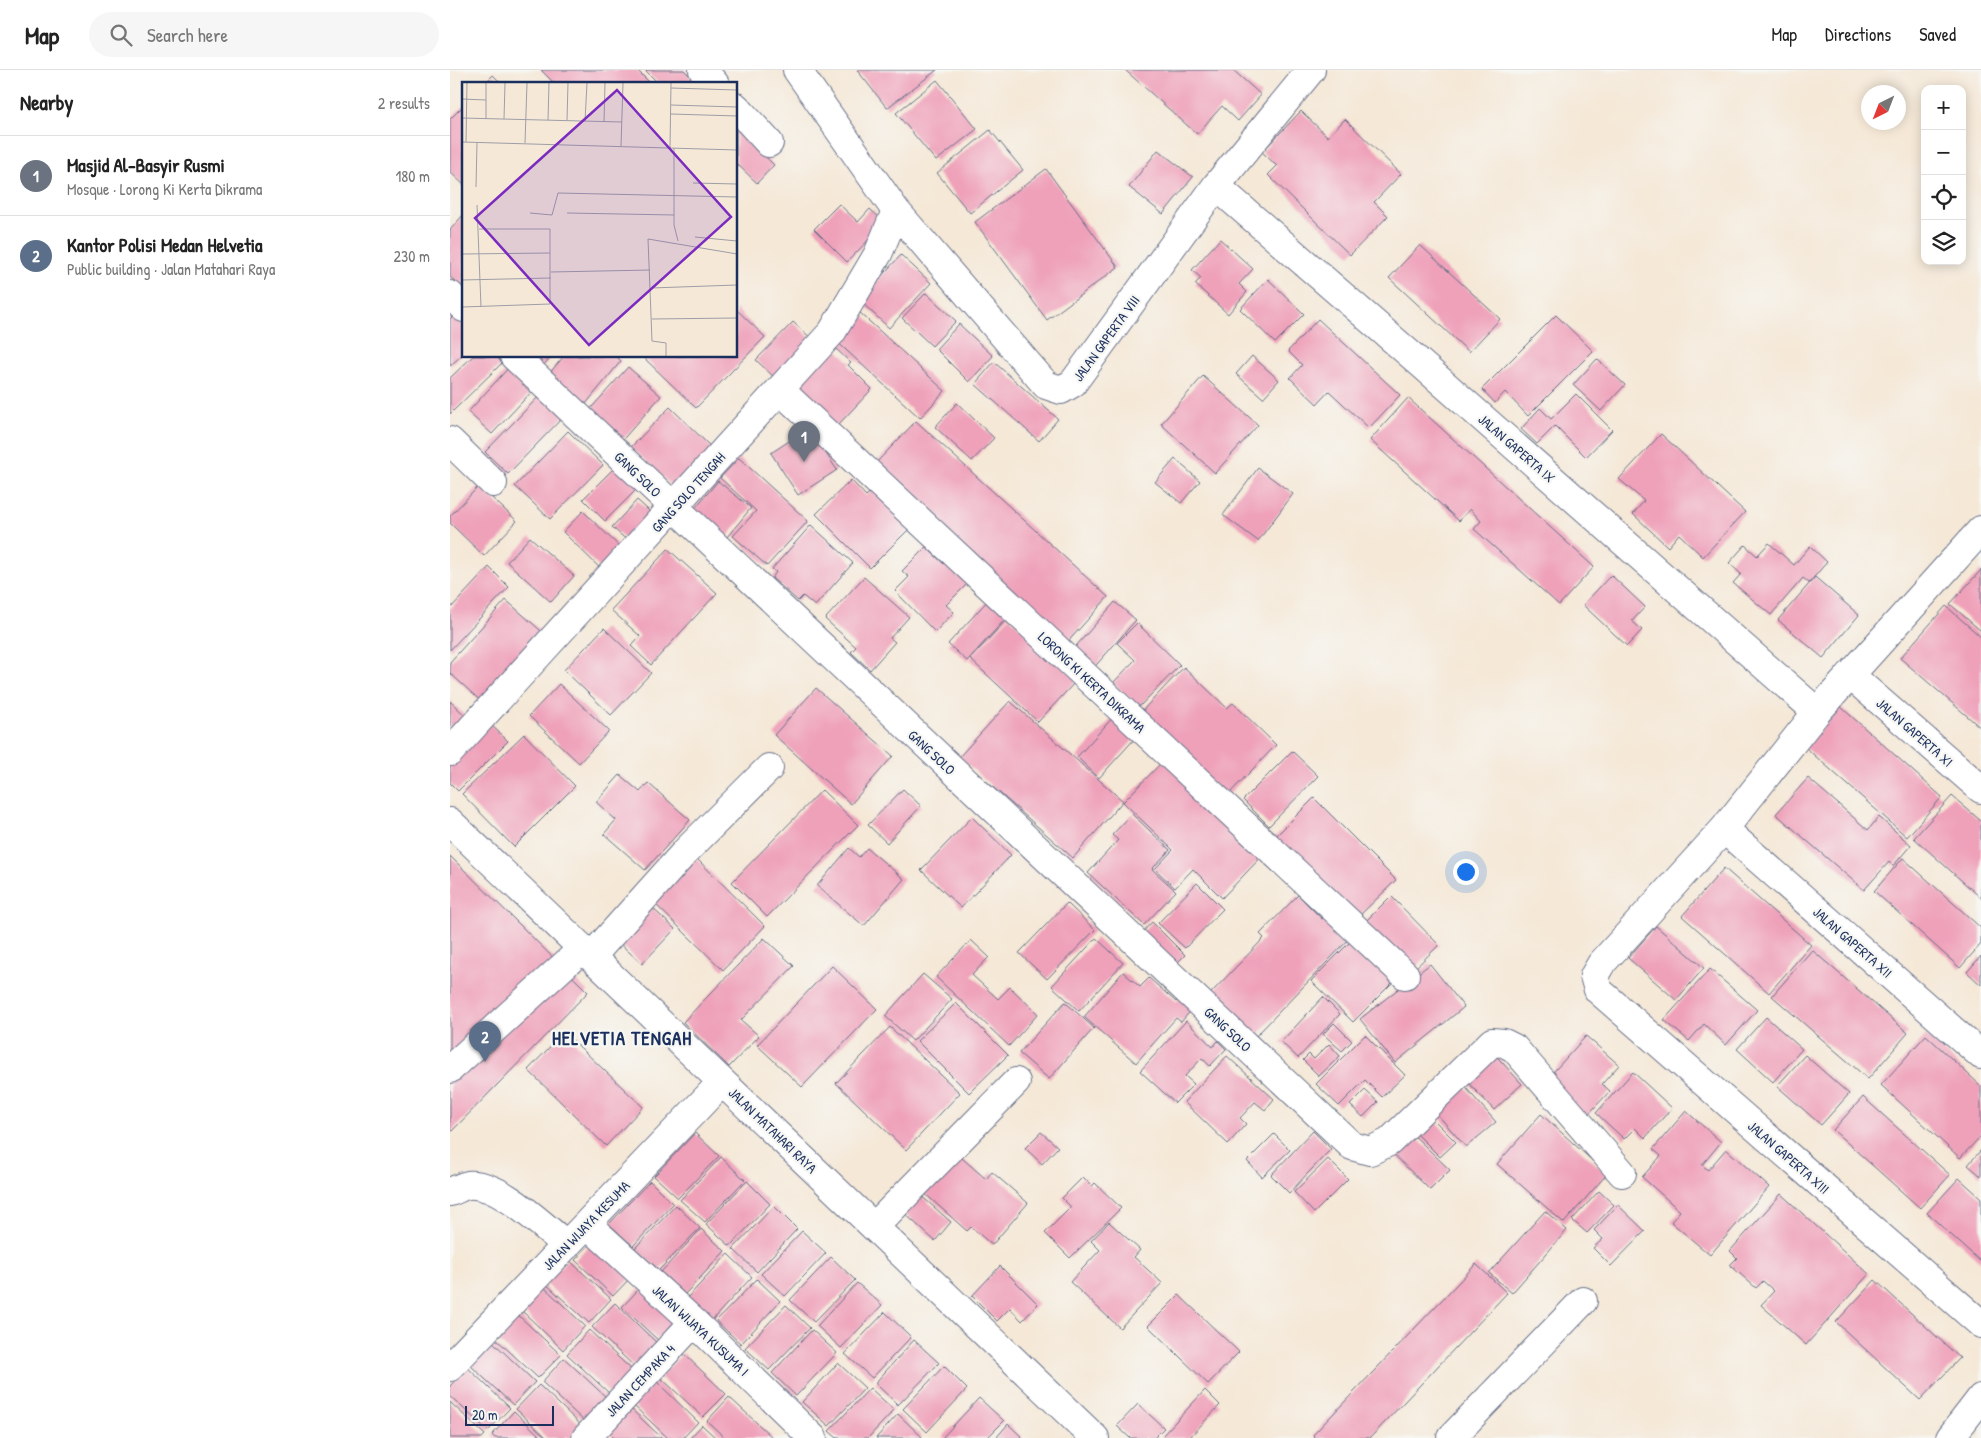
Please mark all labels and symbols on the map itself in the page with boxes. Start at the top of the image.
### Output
inset map [462,82,738,358]
north arrow [1861,85,1906,130]
street label: JALAN GAPERTA VIII [1068,291,1144,385]
street label: JALAN GAPERTA IX [1475,409,1560,487]
pin: 1 [788,421,820,462]
street label: GANG SOLO [610,447,666,501]
street label: GANG SOLO TENGAH [647,448,729,536]
street label: LORONG KI KERTA DIKRAMA [1034,627,1150,737]
street label: JALAN GAPERTA XI [1873,693,1957,771]
street label: GANG SOLO [904,725,960,779]
your location [1453,859,1479,885]
street label: JALAN GAPERTA XII [1809,902,1897,982]
street label: GANG SOLO [1200,1002,1256,1056]
pin: 2 [469,1021,501,1062]
district label: HELVETIA TENGAH [552,1025,692,1051]
street label: JALAN MATAHARI RAYA [725,1083,821,1177]
street label: JALAN GAPERTA XIII [1744,1116,1834,1198]
street label: JALAN WIJAYA KESUMA [538,1176,634,1274]
street label: JALAN WIJAYA KUSUMA I [649,1280,753,1380]
street label: JALAN CEMPAKA 4 [601,1339,679,1421]
scale bar [465,1403,554,1426]

